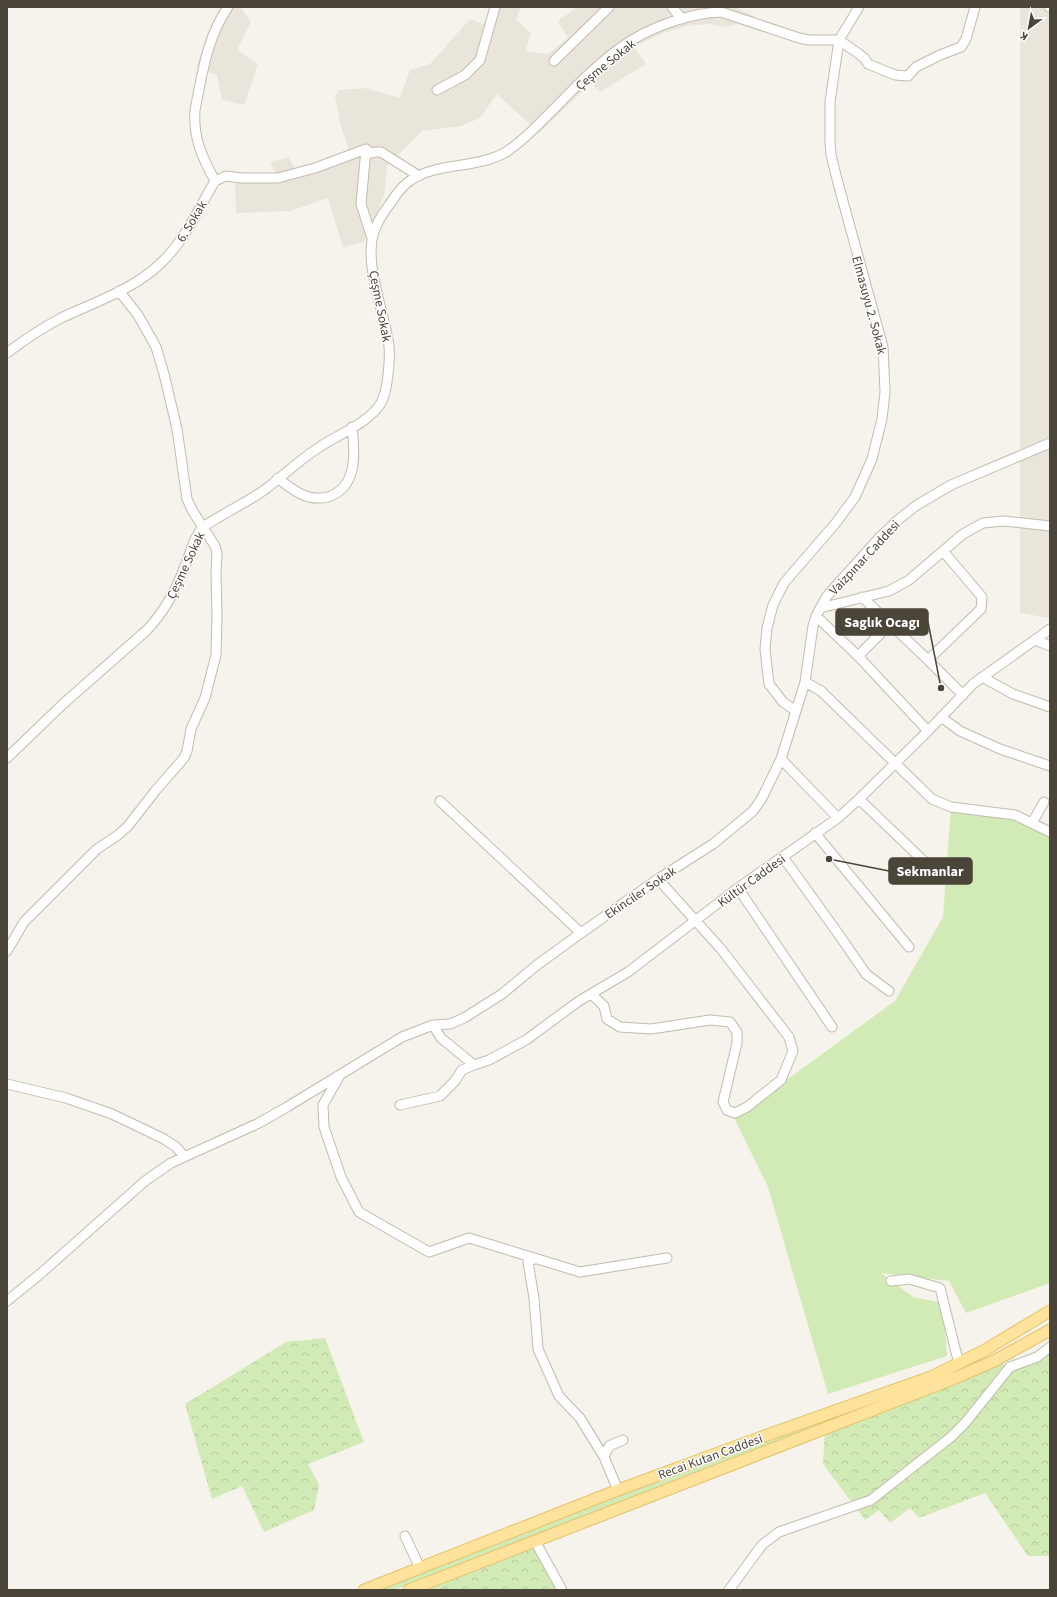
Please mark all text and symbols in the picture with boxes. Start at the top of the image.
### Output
north arrow [1009,8,1049,48]
text: K [1017,28,1031,44]
street label: Çeşme Sokak [572,35,640,95]
street label: 6. Sokak [172,197,212,246]
street label: Elmasuyu 2. Sokak [847,254,891,357]
street label: Çeşme Sokak [364,269,396,344]
street label: Vaizpınar Caddesi [825,516,904,599]
street label: Çeşme Sokak [162,528,210,602]
callout: Saglık Ocagı [836,609,928,635]
text: Saglık Ocagı [844,613,920,633]
street label: Kültür Caddesi [714,850,789,912]
callout: Sekmanlar [889,858,972,884]
street label: Ekinciler Sokak [601,862,680,923]
text: Sekmanlar [896,862,964,882]
street label: Recai Kutan Caddesi [655,1430,765,1484]

